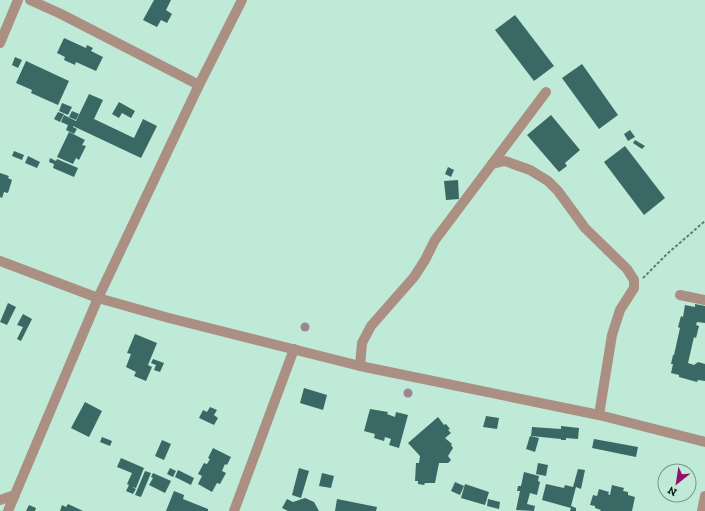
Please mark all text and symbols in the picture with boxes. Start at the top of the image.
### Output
north arrow [657,463,697,503]
text: N [665,483,679,499]

